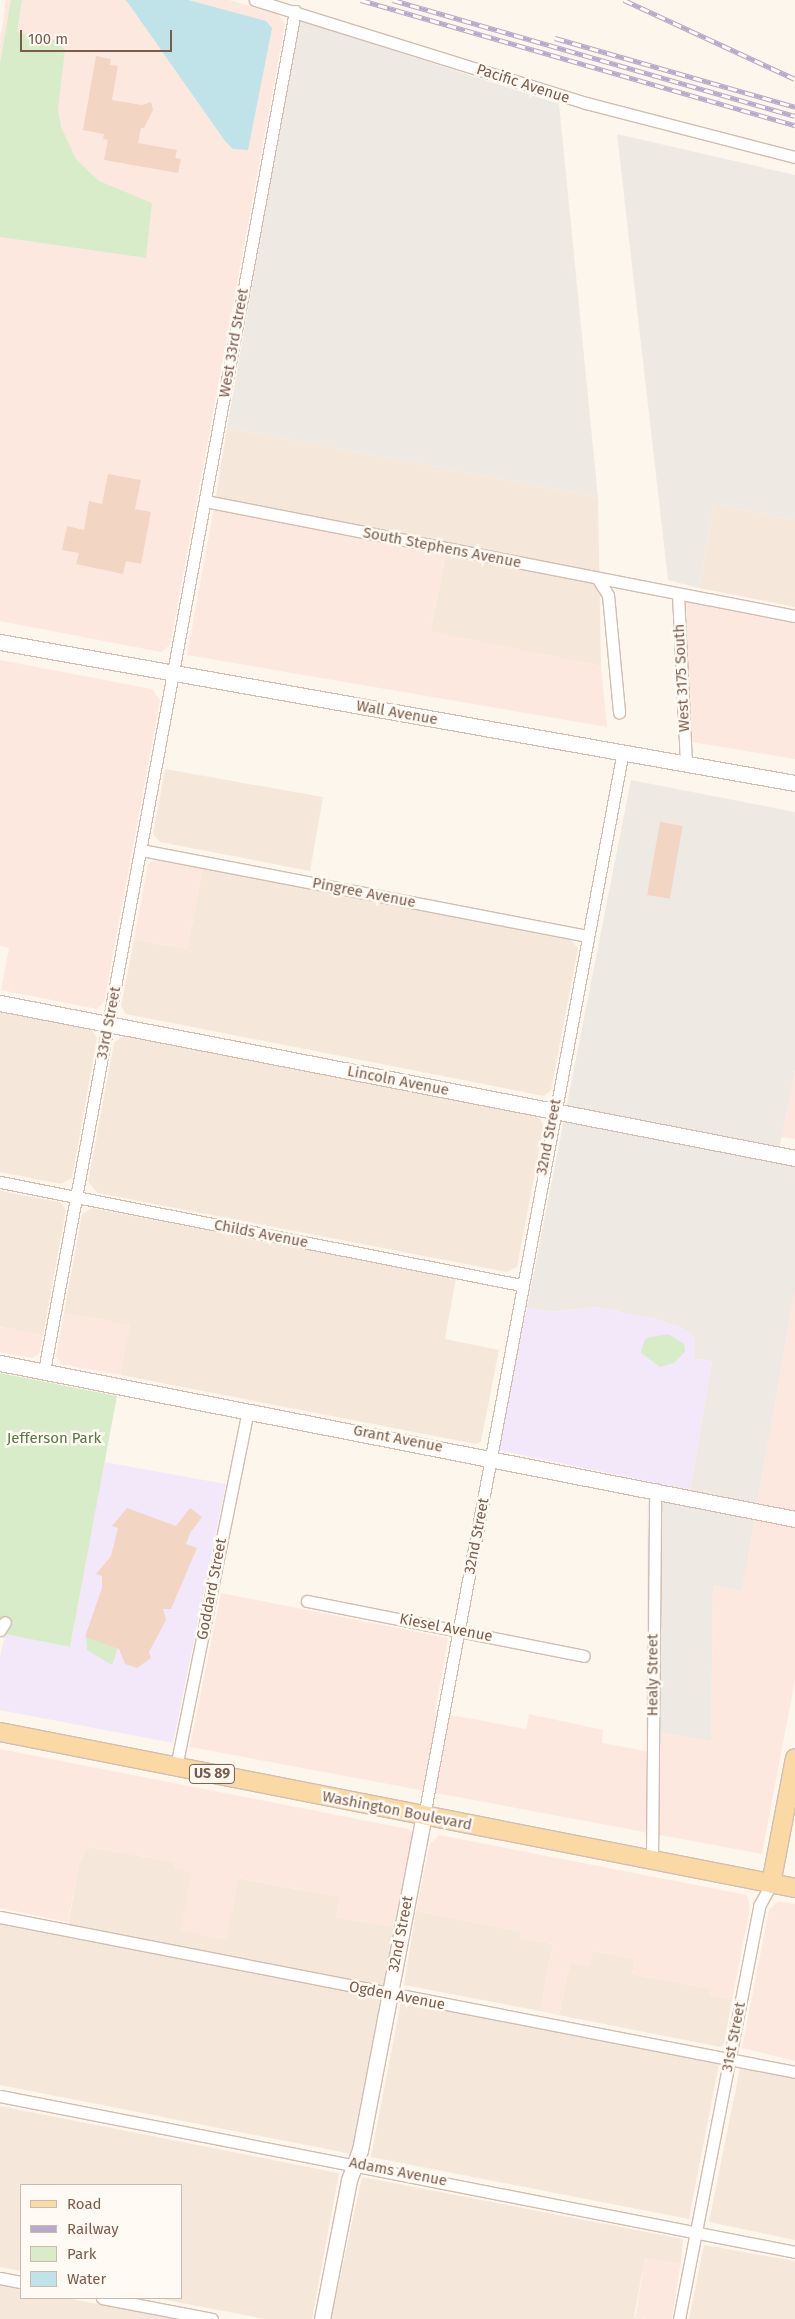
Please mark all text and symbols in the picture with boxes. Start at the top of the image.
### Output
scale bar [22,20,175,52]
text: 100 m [28,30,68,48]
street label: Pacific Avenue [474,60,572,108]
street label: West 33rd Street [216,287,252,399]
street label: South Stephens Avenue [361,524,523,572]
street label: West 3175 South [670,623,694,733]
street label: Wall Avenue [355,697,439,729]
street label: Pingree Avenue [311,874,417,912]
street label: 33rd Street [93,985,125,1061]
street label: Lincoln Avenue [346,1062,450,1100]
street label: 32nd Street [533,1097,565,1177]
street label: Childs Avenue [212,1216,310,1252]
street label: Grant Avenue [352,1421,444,1457]
park label: Jefferson Park [7,1430,101,1448]
street label: 32nd Street [461,1496,493,1576]
street label: Goddard Street [193,1537,231,1641]
street label: Kiesel Avenue [398,1610,494,1646]
street label: Healy Street [644,1634,662,1716]
road number: US 89 [188,1762,236,1786]
street label: Washington Boulevard [321,1788,473,1834]
street label: 32nd Street [385,1894,417,1974]
street label: Ogden Avenue [347,1978,447,2014]
street label: 31st Street [718,2001,750,2073]
street label: Adams Avenue [348,2154,448,2190]
legend [20,2184,182,2299]
text: Road [67,2195,102,2213]
text: Railway [67,2220,119,2238]
text: Park [67,2245,97,2263]
text: Water [67,2270,106,2288]

